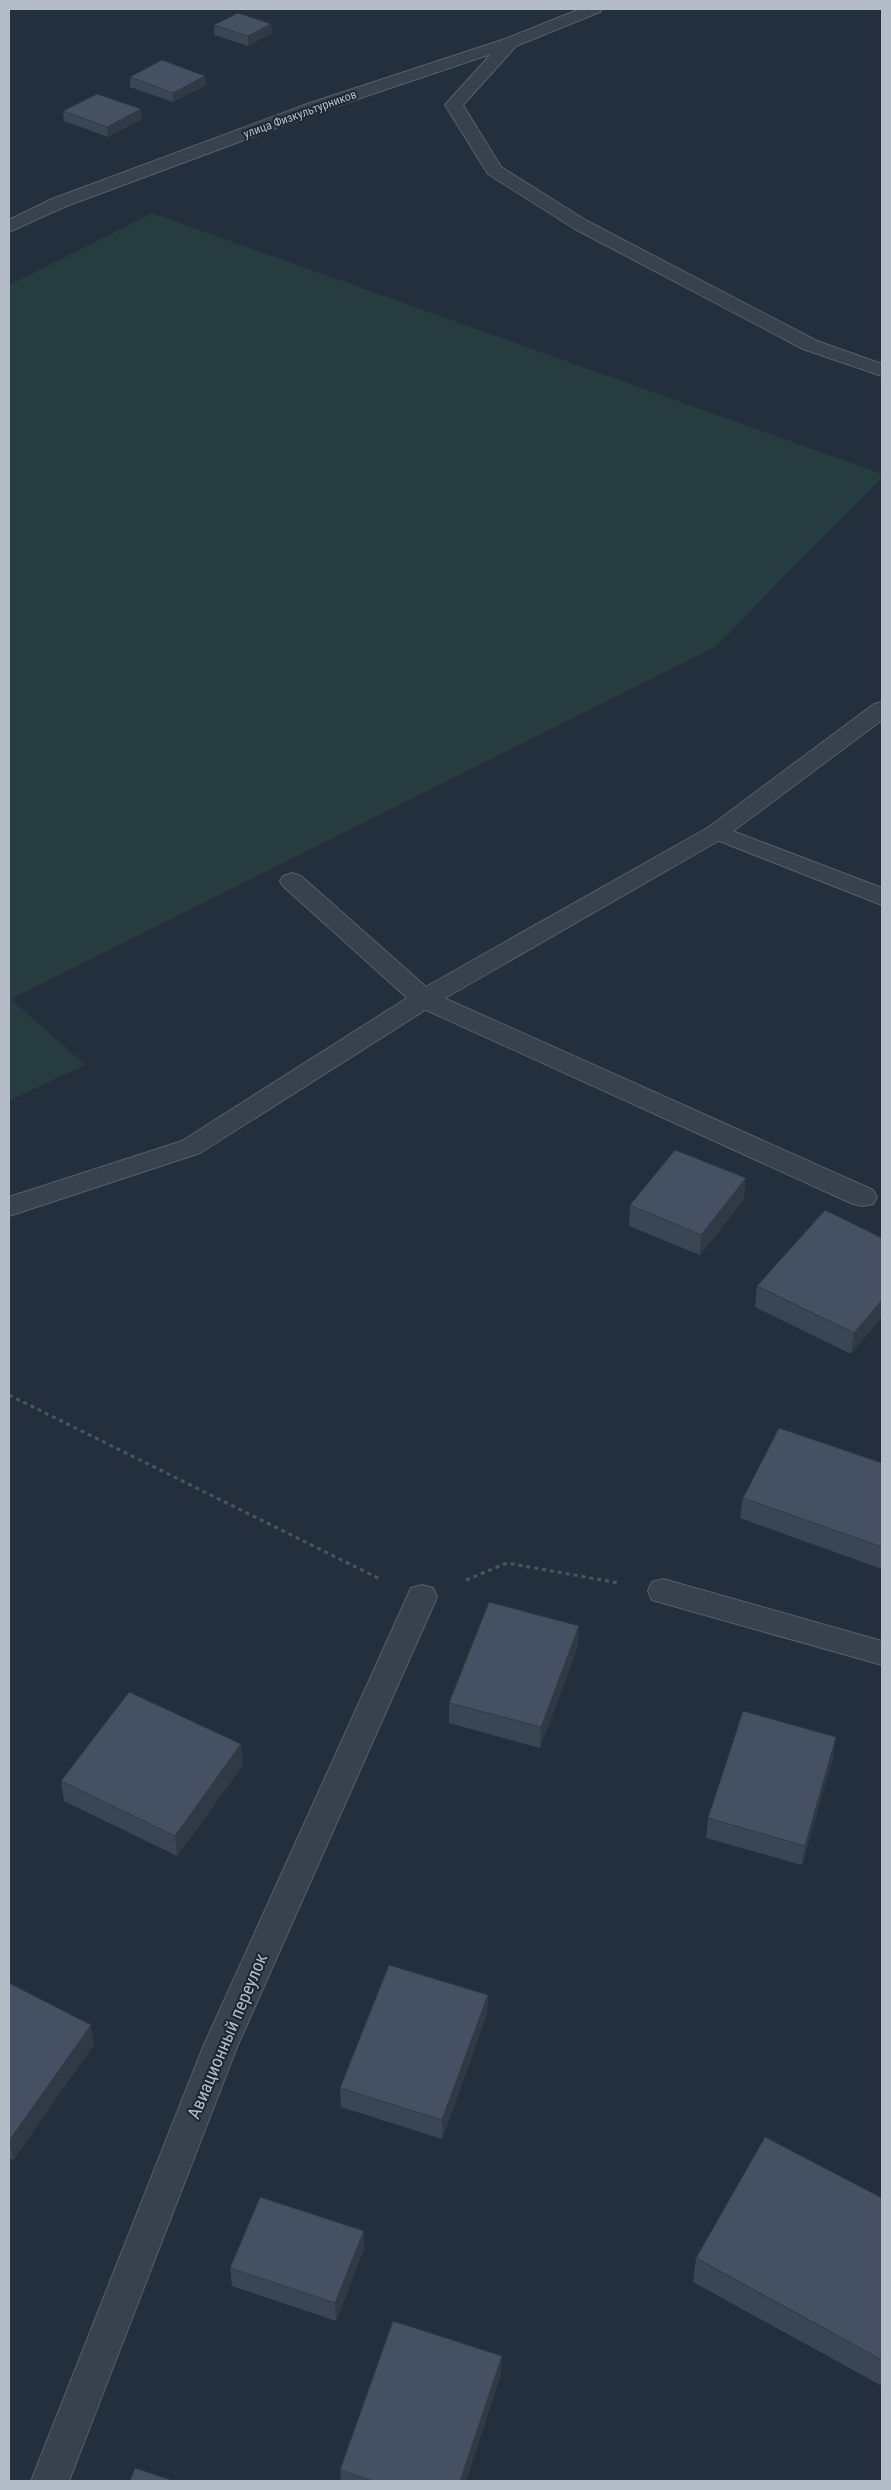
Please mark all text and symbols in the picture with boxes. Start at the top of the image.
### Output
street label: улица Физкультурников [242,87,358,141]
street label: Авиационный переулок [183,1950,271,2122]

